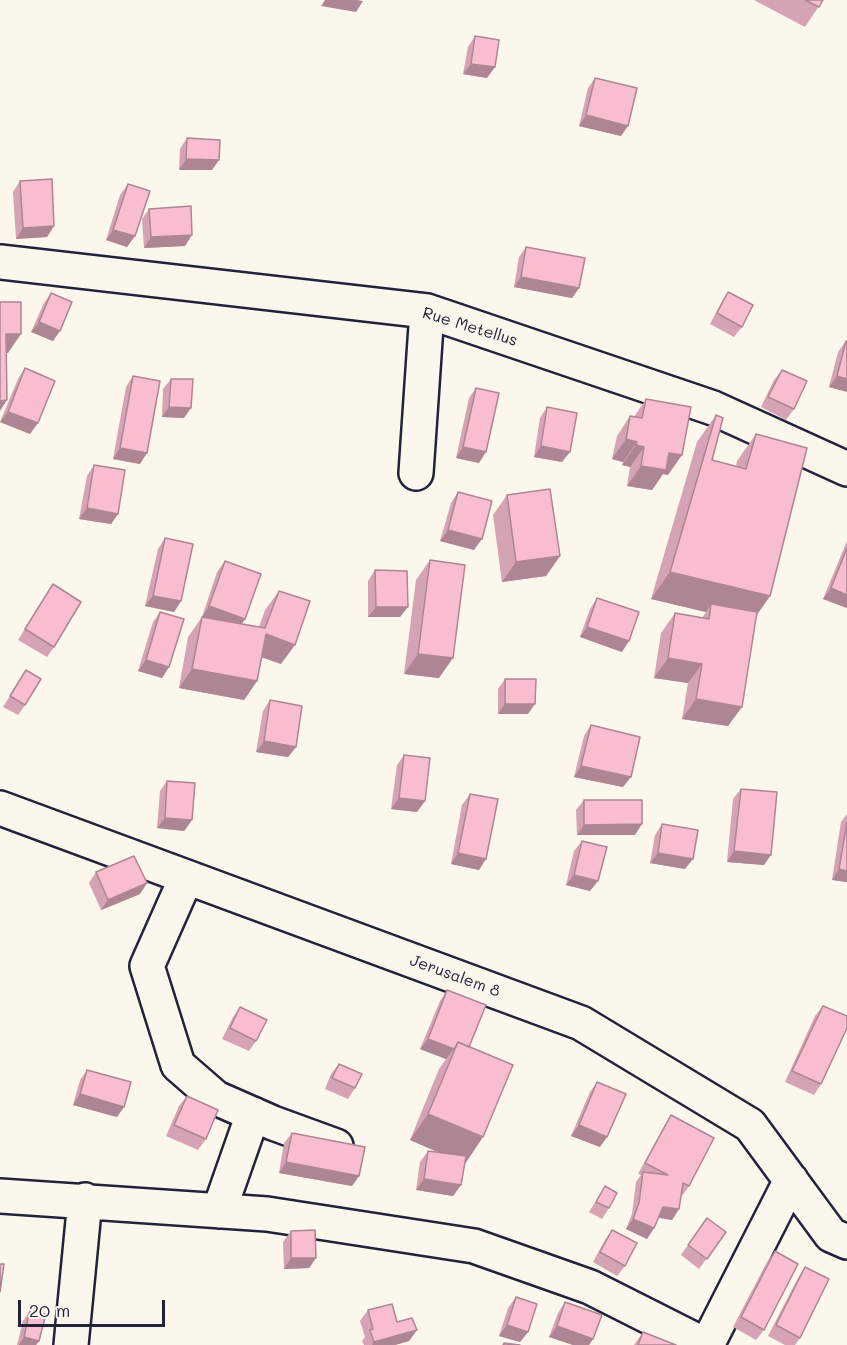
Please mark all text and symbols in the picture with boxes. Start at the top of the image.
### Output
street label: Rue Metellus [420,303,520,351]
street label: Jerusalem 8 [407,951,503,1001]
scale bar [21,1288,168,1326]
text: 20 m [29,1298,70,1322]

